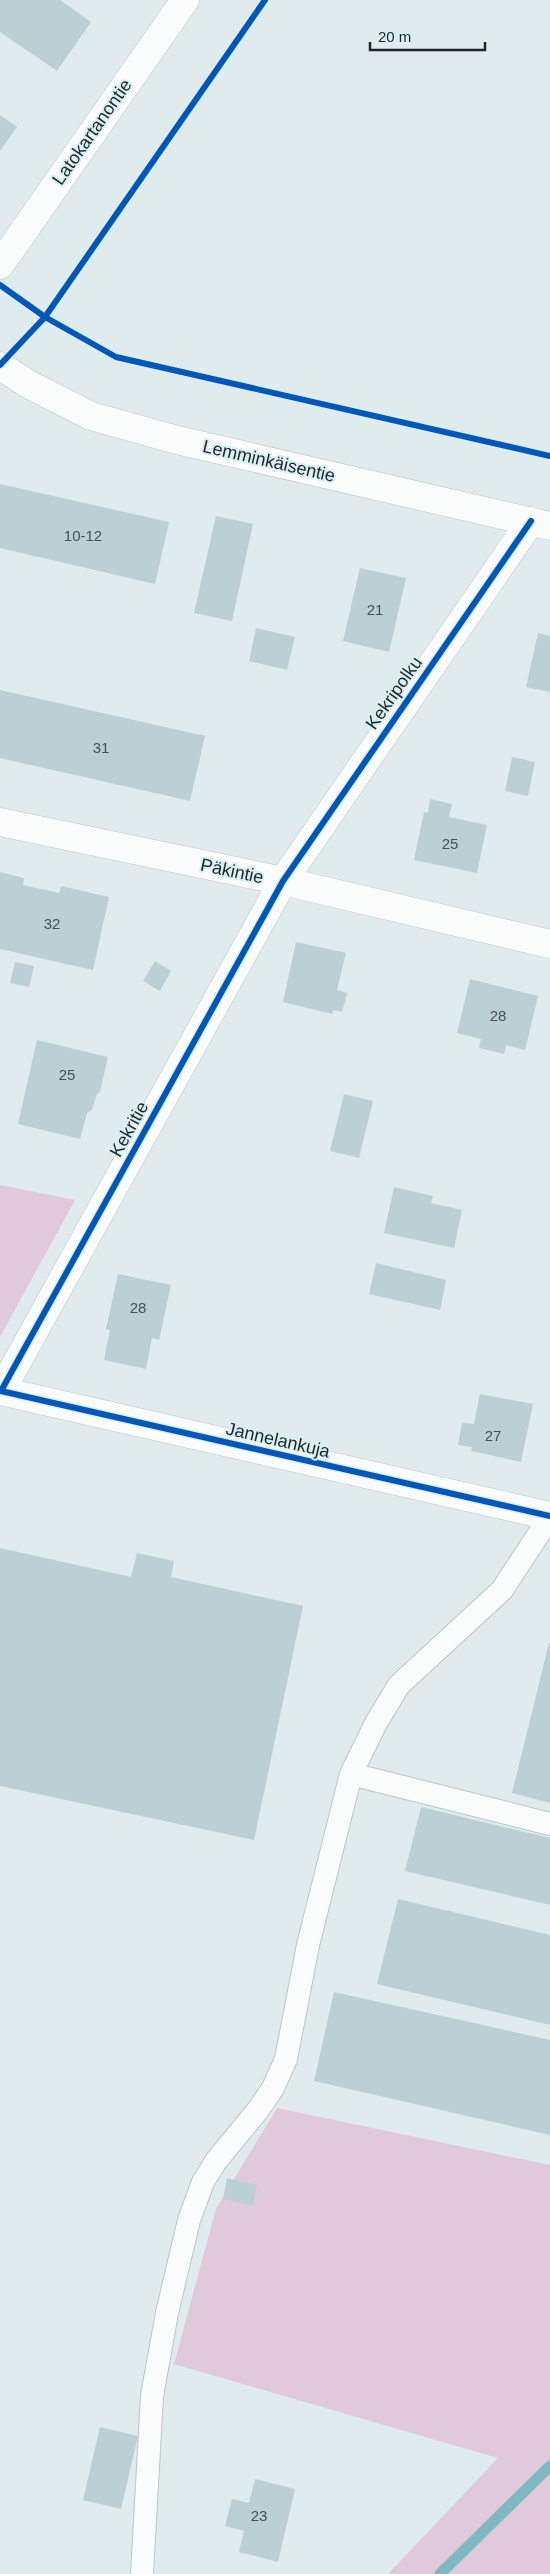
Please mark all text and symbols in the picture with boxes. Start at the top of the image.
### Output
scale bar [370,20,485,52]
text: 20 m [378,28,411,45]
street label: Latokartanontie [48,75,136,189]
street label: Lemminkäisentie [201,436,337,486]
house number: 10-12 [64,527,102,544]
house number: 21 [367,601,383,618]
street label: Kekripolku [362,653,426,733]
house number: 31 [93,739,109,756]
house number: 25 [442,835,458,852]
street label: Päkintie [199,855,265,887]
house number: 32 [44,915,60,932]
house number: 28 [490,1007,506,1024]
house number: 25 [59,1066,75,1083]
street label: Kekritie [106,1098,152,1160]
house number: 28 [130,1299,146,1316]
street label: Jannelankuja [224,1418,333,1462]
house number: 27 [485,1427,501,1444]
house number: 23 [251,2507,267,2524]

